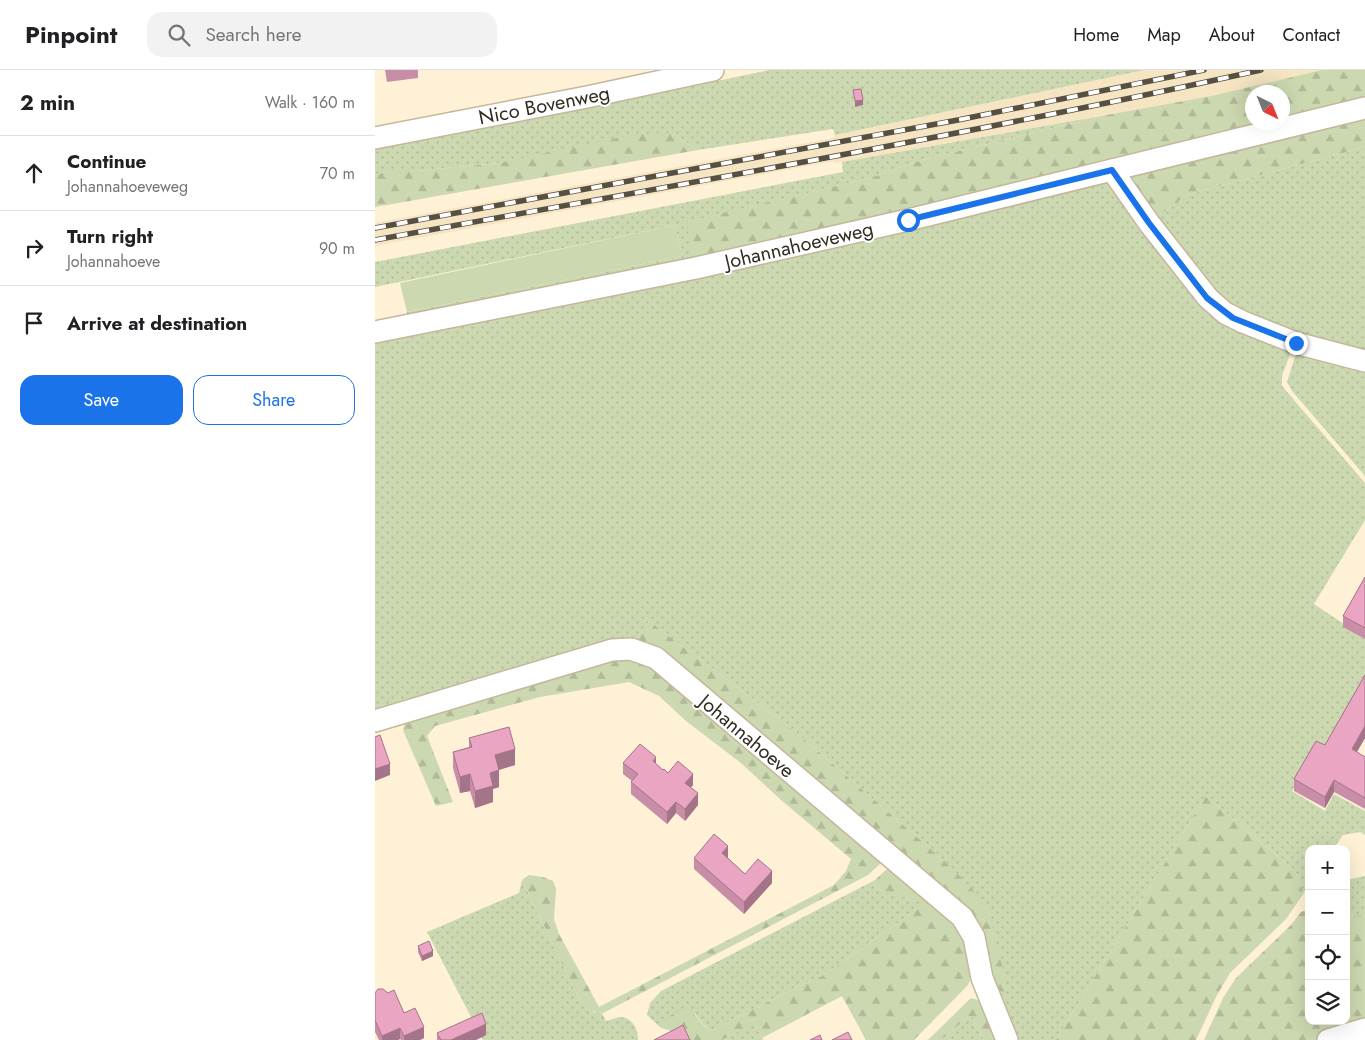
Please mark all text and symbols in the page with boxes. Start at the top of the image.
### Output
search box [147,12,497,57]
text: Pinpoint [25,17,117,52]
icon: search [165,21,193,49]
text: Search here [205,21,302,48]
text: Home [1073,22,1119,48]
text: Map [1147,22,1181,48]
text: About [1209,22,1254,48]
text: Contact [1282,22,1340,48]
street label: Nico Bovenweg [476,79,612,132]
north arrow [1245,85,1290,130]
text: 2 min [20,88,75,118]
text: Walk · 160 m [265,91,355,114]
text: Continue [67,148,146,175]
icon: ahead [20,159,48,187]
text: 70 m [320,162,355,185]
text: Johannahoeveweg [67,175,188,198]
route start [897,209,920,232]
street label: Johannahoeveweg [719,214,876,277]
text: Turn right [67,223,153,250]
icon: right [20,234,48,262]
text: 90 m [319,237,355,260]
text: Johannahoeve [67,250,160,273]
icon: arrive [20,309,48,337]
text: Arrive at destination [67,310,247,337]
route end [1285,332,1308,355]
button: Save [20,375,183,425]
button: Share [193,375,355,425]
street label: Johannahoeve [690,686,801,785]
map controls [1305,845,1350,1025]
button: + [1305,845,1350,890]
button: − [1305,890,1350,935]
button: locate [1305,935,1350,980]
button: layers [1305,980,1350,1025]

